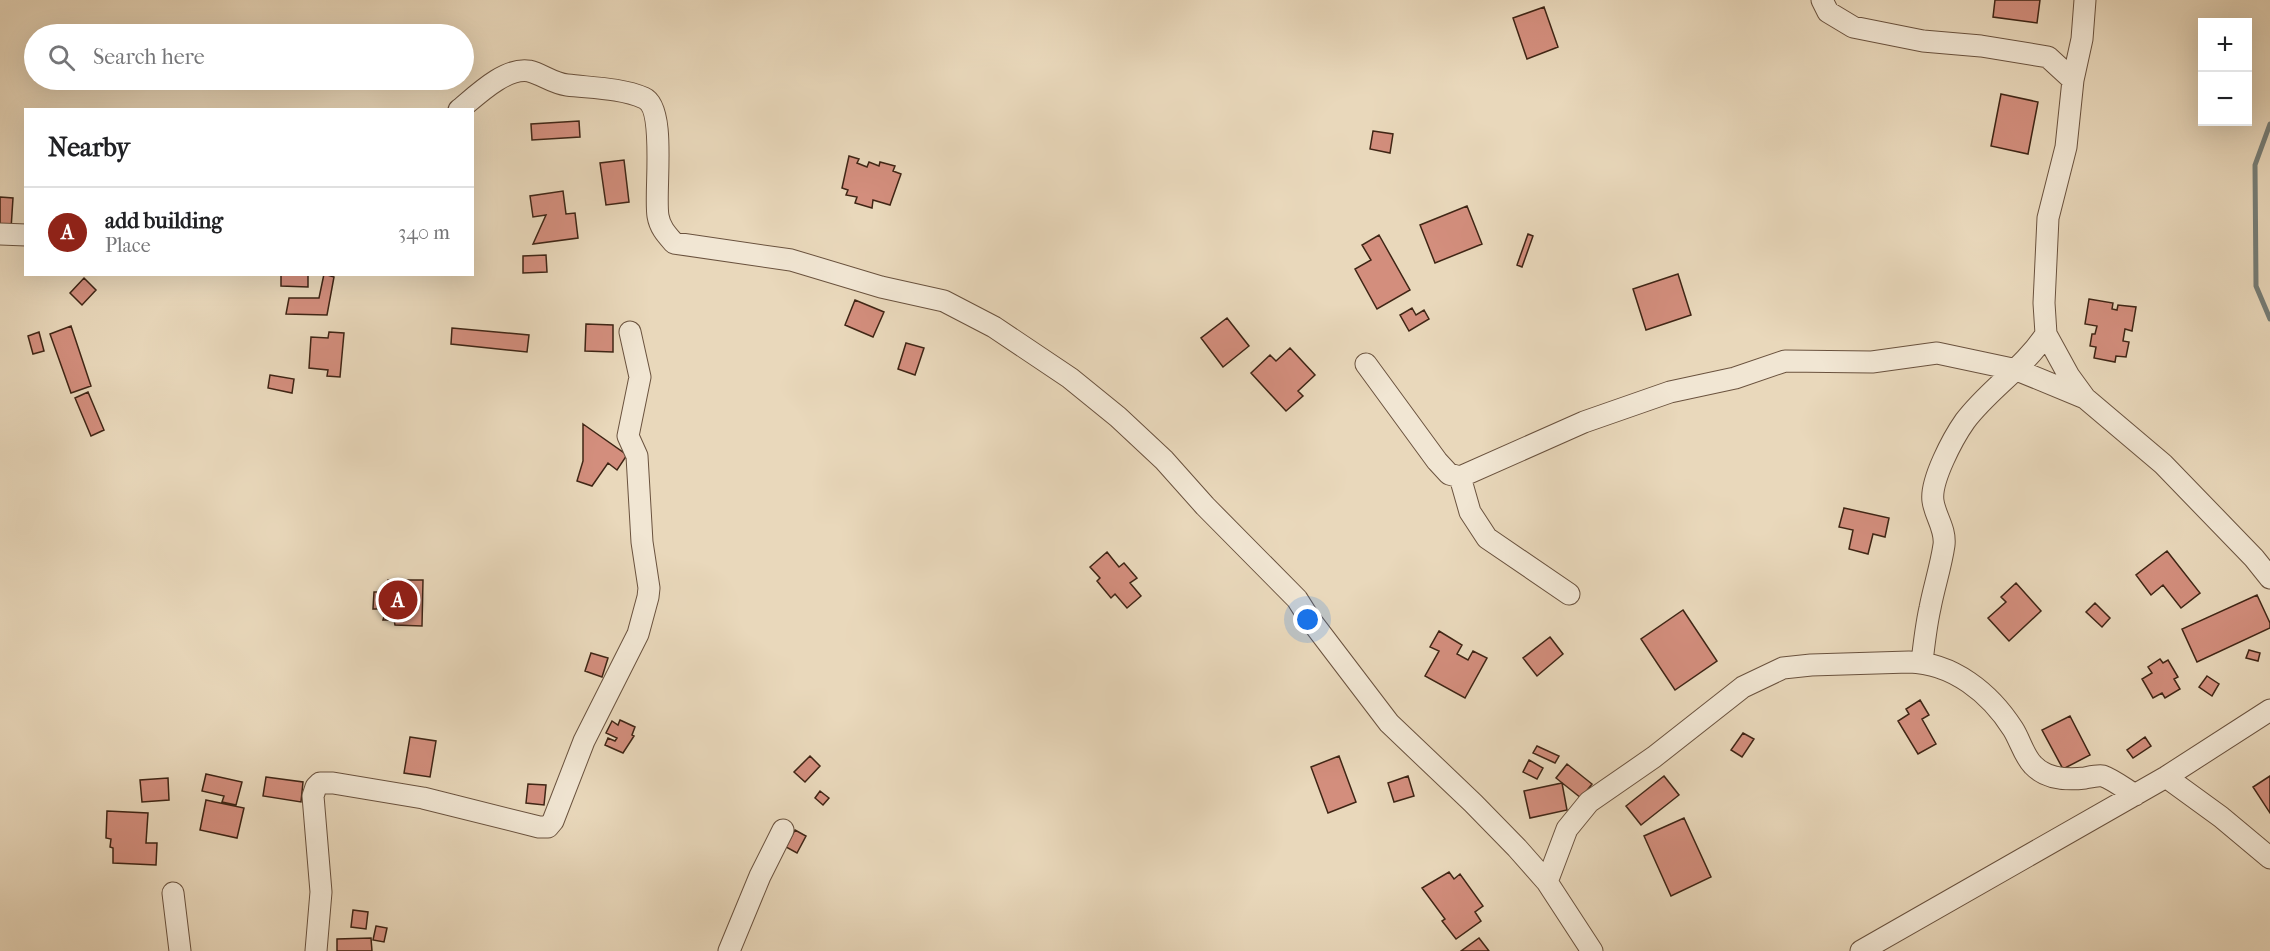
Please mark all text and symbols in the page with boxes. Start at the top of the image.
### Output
map controls [2198,18,2252,126]
button: + [2198,18,2252,72]
search box [24,24,474,90]
icon: search [45,41,78,74]
text: Search here [93,44,205,70]
button: − [2198,72,2252,126]
text: Nearby [48,132,130,163]
text: add building [105,208,223,234]
text: A [61,221,74,244]
text: 340 m [398,221,450,244]
text: Place [105,234,151,257]
pin: A [378,578,418,622]
your location [1293,605,1322,634]

